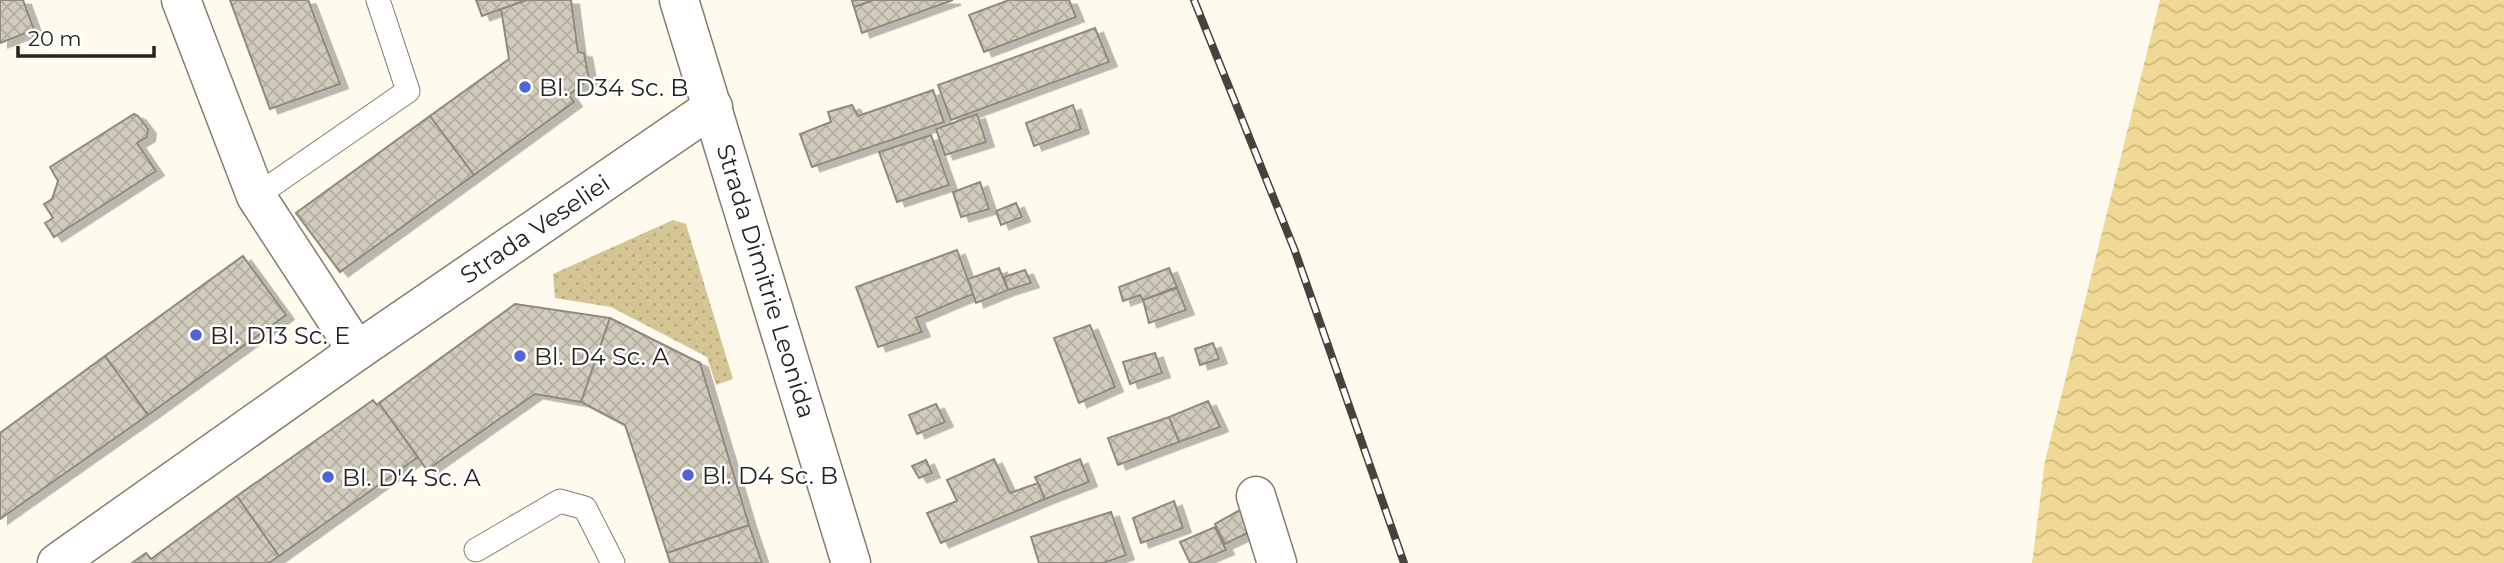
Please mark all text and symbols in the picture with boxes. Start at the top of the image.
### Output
scale bar [18,14,154,58]
text: 20 m [28,26,82,51]
place label: Bl. D34 Sc. B [539,73,688,102]
marker: Bl. D34 Sc. B [517,79,533,95]
street label: Strada Dimitrie Leonida [710,140,822,422]
street label: Strada Veseliei [455,168,615,290]
place label: Bl. D13 Sc. E [210,321,350,350]
marker: Bl. D13 Sc. E [188,327,204,343]
place label: Bl. D4 Sc. A [534,342,670,371]
marker: Bl. D4 Sc. A [512,348,528,364]
place label: Bl. D4 Sc. B [702,461,838,490]
place label: Bl. D'4 Sc. A [342,463,482,492]
marker: Bl. D4 Sc. B [680,467,696,483]
marker: Bl. D'4 Sc. A [320,469,336,485]

